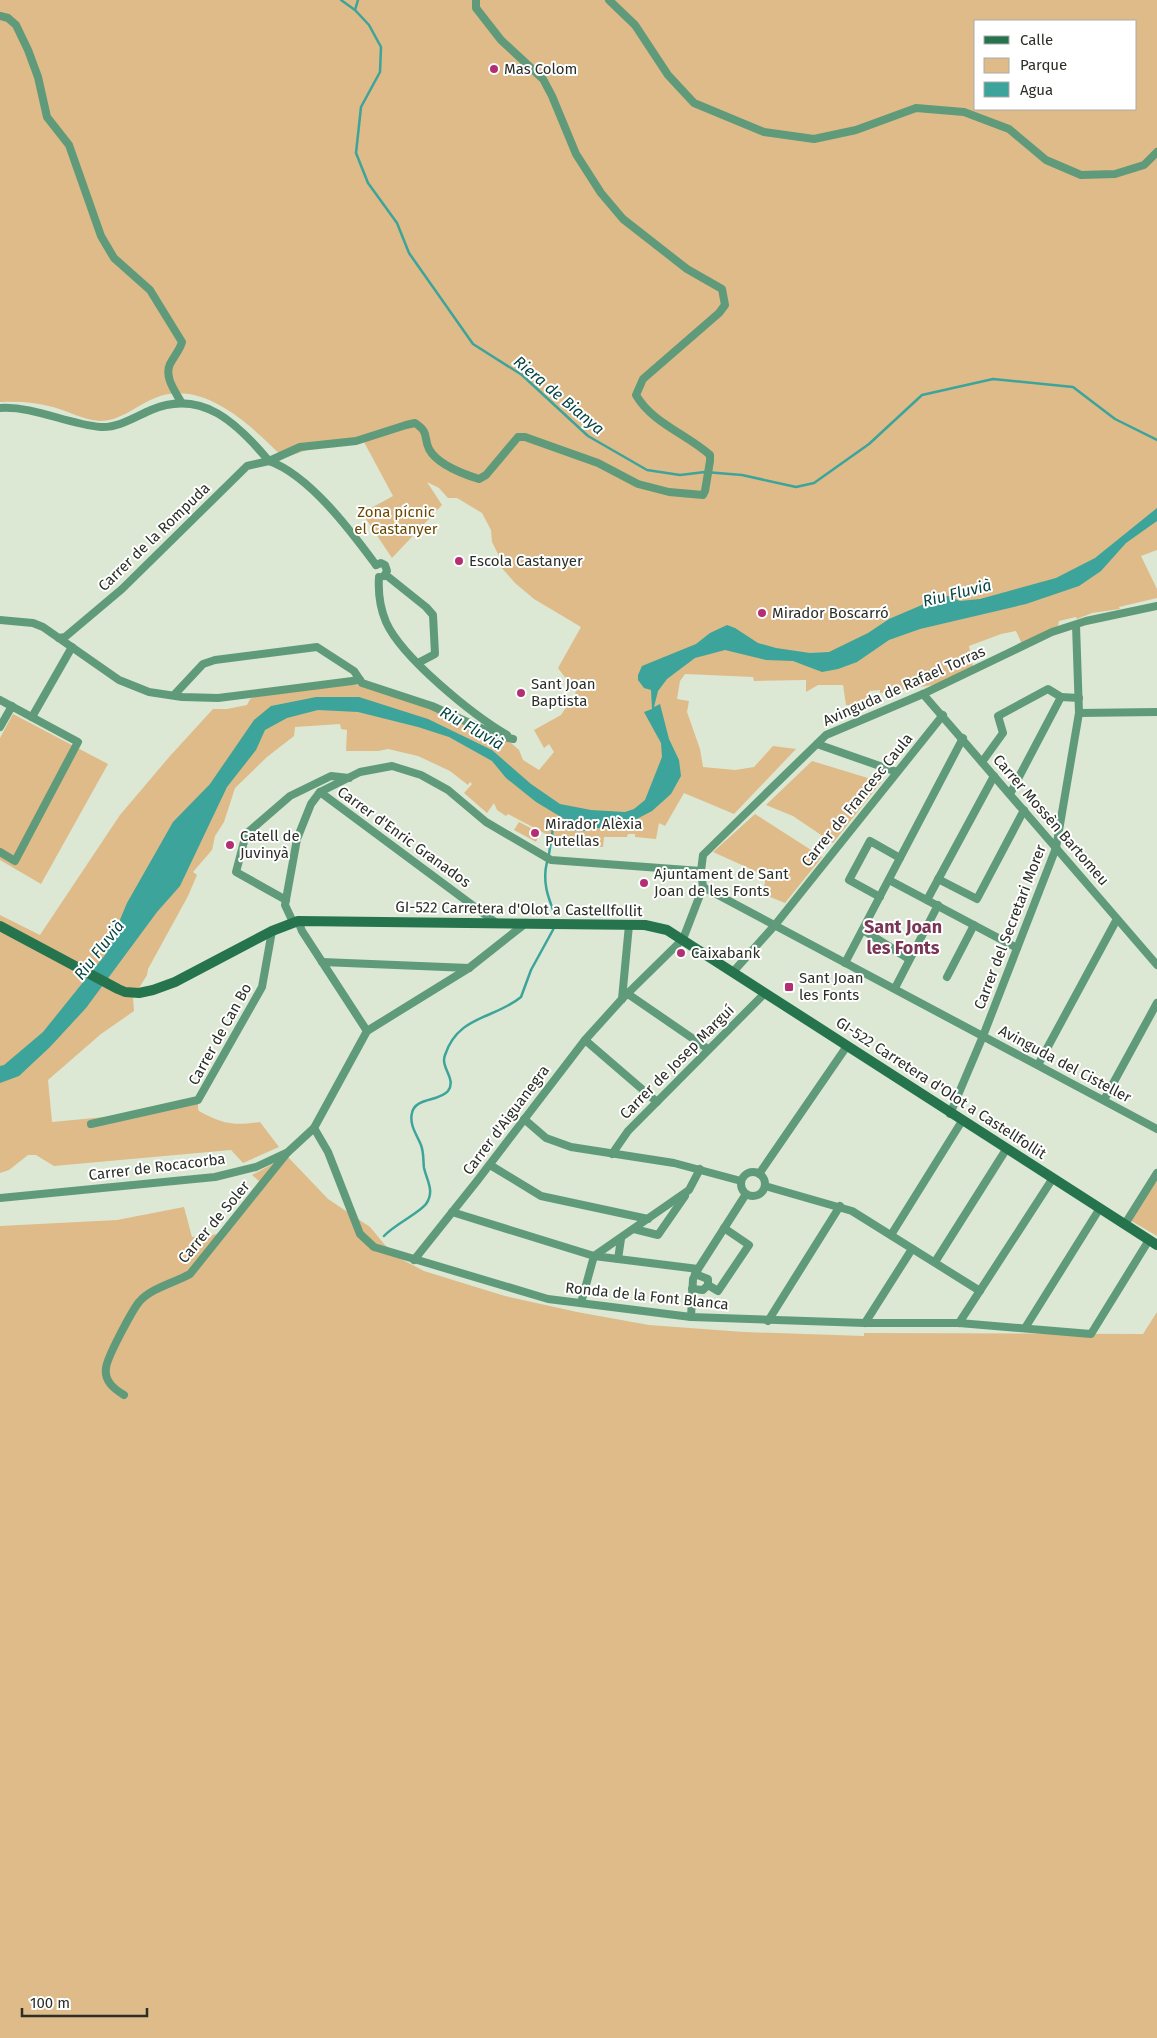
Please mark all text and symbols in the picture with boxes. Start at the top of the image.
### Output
legend [974,20,1137,110]
text: Calle [1020,31,1053,49]
text: Parque [1020,56,1067,74]
place label: Mas Colom [504,60,577,78]
marker: Mas Colom [488,63,500,75]
text: Agua [1020,81,1053,99]
water label: Riera de Bianya [510,352,608,438]
street label: Carrer de la Rompuda [94,479,214,595]
park label: Zona pícnic el Castanyer [354,503,438,538]
place label: Escola Castanyer [469,552,583,570]
marker: Escola Castanyer [453,555,465,567]
water label: Riu Fluvià [921,575,993,611]
place label: Mirador Boscarró [772,604,889,622]
marker: Mirador Boscarró [756,607,768,619]
street label: Avinguda de Rafael Torras [820,642,988,730]
place label: Sant Joan Baptista [531,675,596,710]
marker: Sant Joan Baptista [515,687,527,699]
water label: Riu Fluvià [437,702,507,754]
street label: Carrer de Francesc Caula [798,730,916,870]
street label: Carrer Mossèn Bartomeu [989,751,1113,889]
street label: Carrer d'Enric Granados [334,783,474,891]
place label: Mirador Alèxia Putellas [545,815,642,850]
place label: Catell de Juvinyà [240,827,300,862]
marker: Mirador Alèxia Putellas [529,827,541,839]
marker: Catell de Juvinyà [224,839,236,851]
street label: Carrer del Secretari Morer [970,842,1050,1012]
place label: Ajuntament de Sant Joan de les Fonts [654,865,789,900]
marker: Ajuntament de Sant Joan de les Fonts [638,877,650,889]
street label: GI-522 Carretera d'Olot a Castellfollit [395,898,643,920]
water label: Riu Fluvià [70,916,128,984]
district label: Sant Joan les Fonts [864,916,942,959]
place label: Caixabank [691,944,761,962]
marker: Caixabank [675,947,687,959]
place label: Sant Joan les Fonts [799,969,864,1004]
street label: Carrer de Can Bo [185,980,255,1088]
marker: Sant Joan les Fonts [783,981,795,993]
street label: Carrer de Josep Marguí [616,1001,738,1123]
street label: GI-522 Carretera d'Olot a Castellfollit [832,1013,1050,1163]
street label: Avinguda del Cisteller [996,1021,1135,1107]
street label: Carrer d'Aiguanegra [459,1062,553,1178]
street label: Carrer de Rocacorba [88,1150,226,1184]
street label: Carrer de Soler [174,1177,254,1267]
street label: Ronda de la Font Blanca [564,1278,730,1314]
scale bar [22,1986,148,2018]
text: 100 m [30,1994,70,2012]

